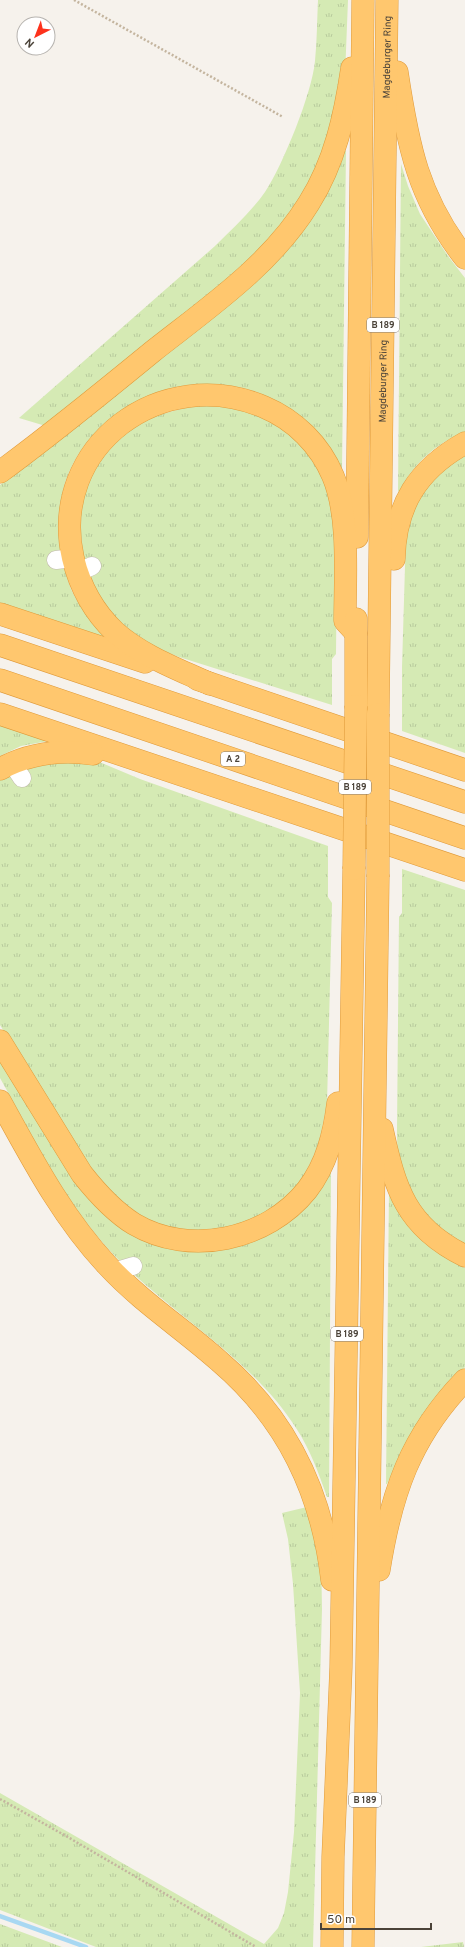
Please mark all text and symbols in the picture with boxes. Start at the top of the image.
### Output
north arrow [16,16,56,56]
street label: Magdeburger Ring [381,16,395,99]
text: N [22,35,38,51]
road number: B 189 [367,318,399,332]
street label: Magdeburger Ring [377,340,391,422]
road number: A 2 [221,752,245,766]
road number: B 189 [339,780,371,794]
road number: B 189 [331,1327,363,1341]
road number: B 189 [349,1793,381,1807]
scale bar [321,1905,431,1931]
text: 50 m [327,1912,355,1928]

